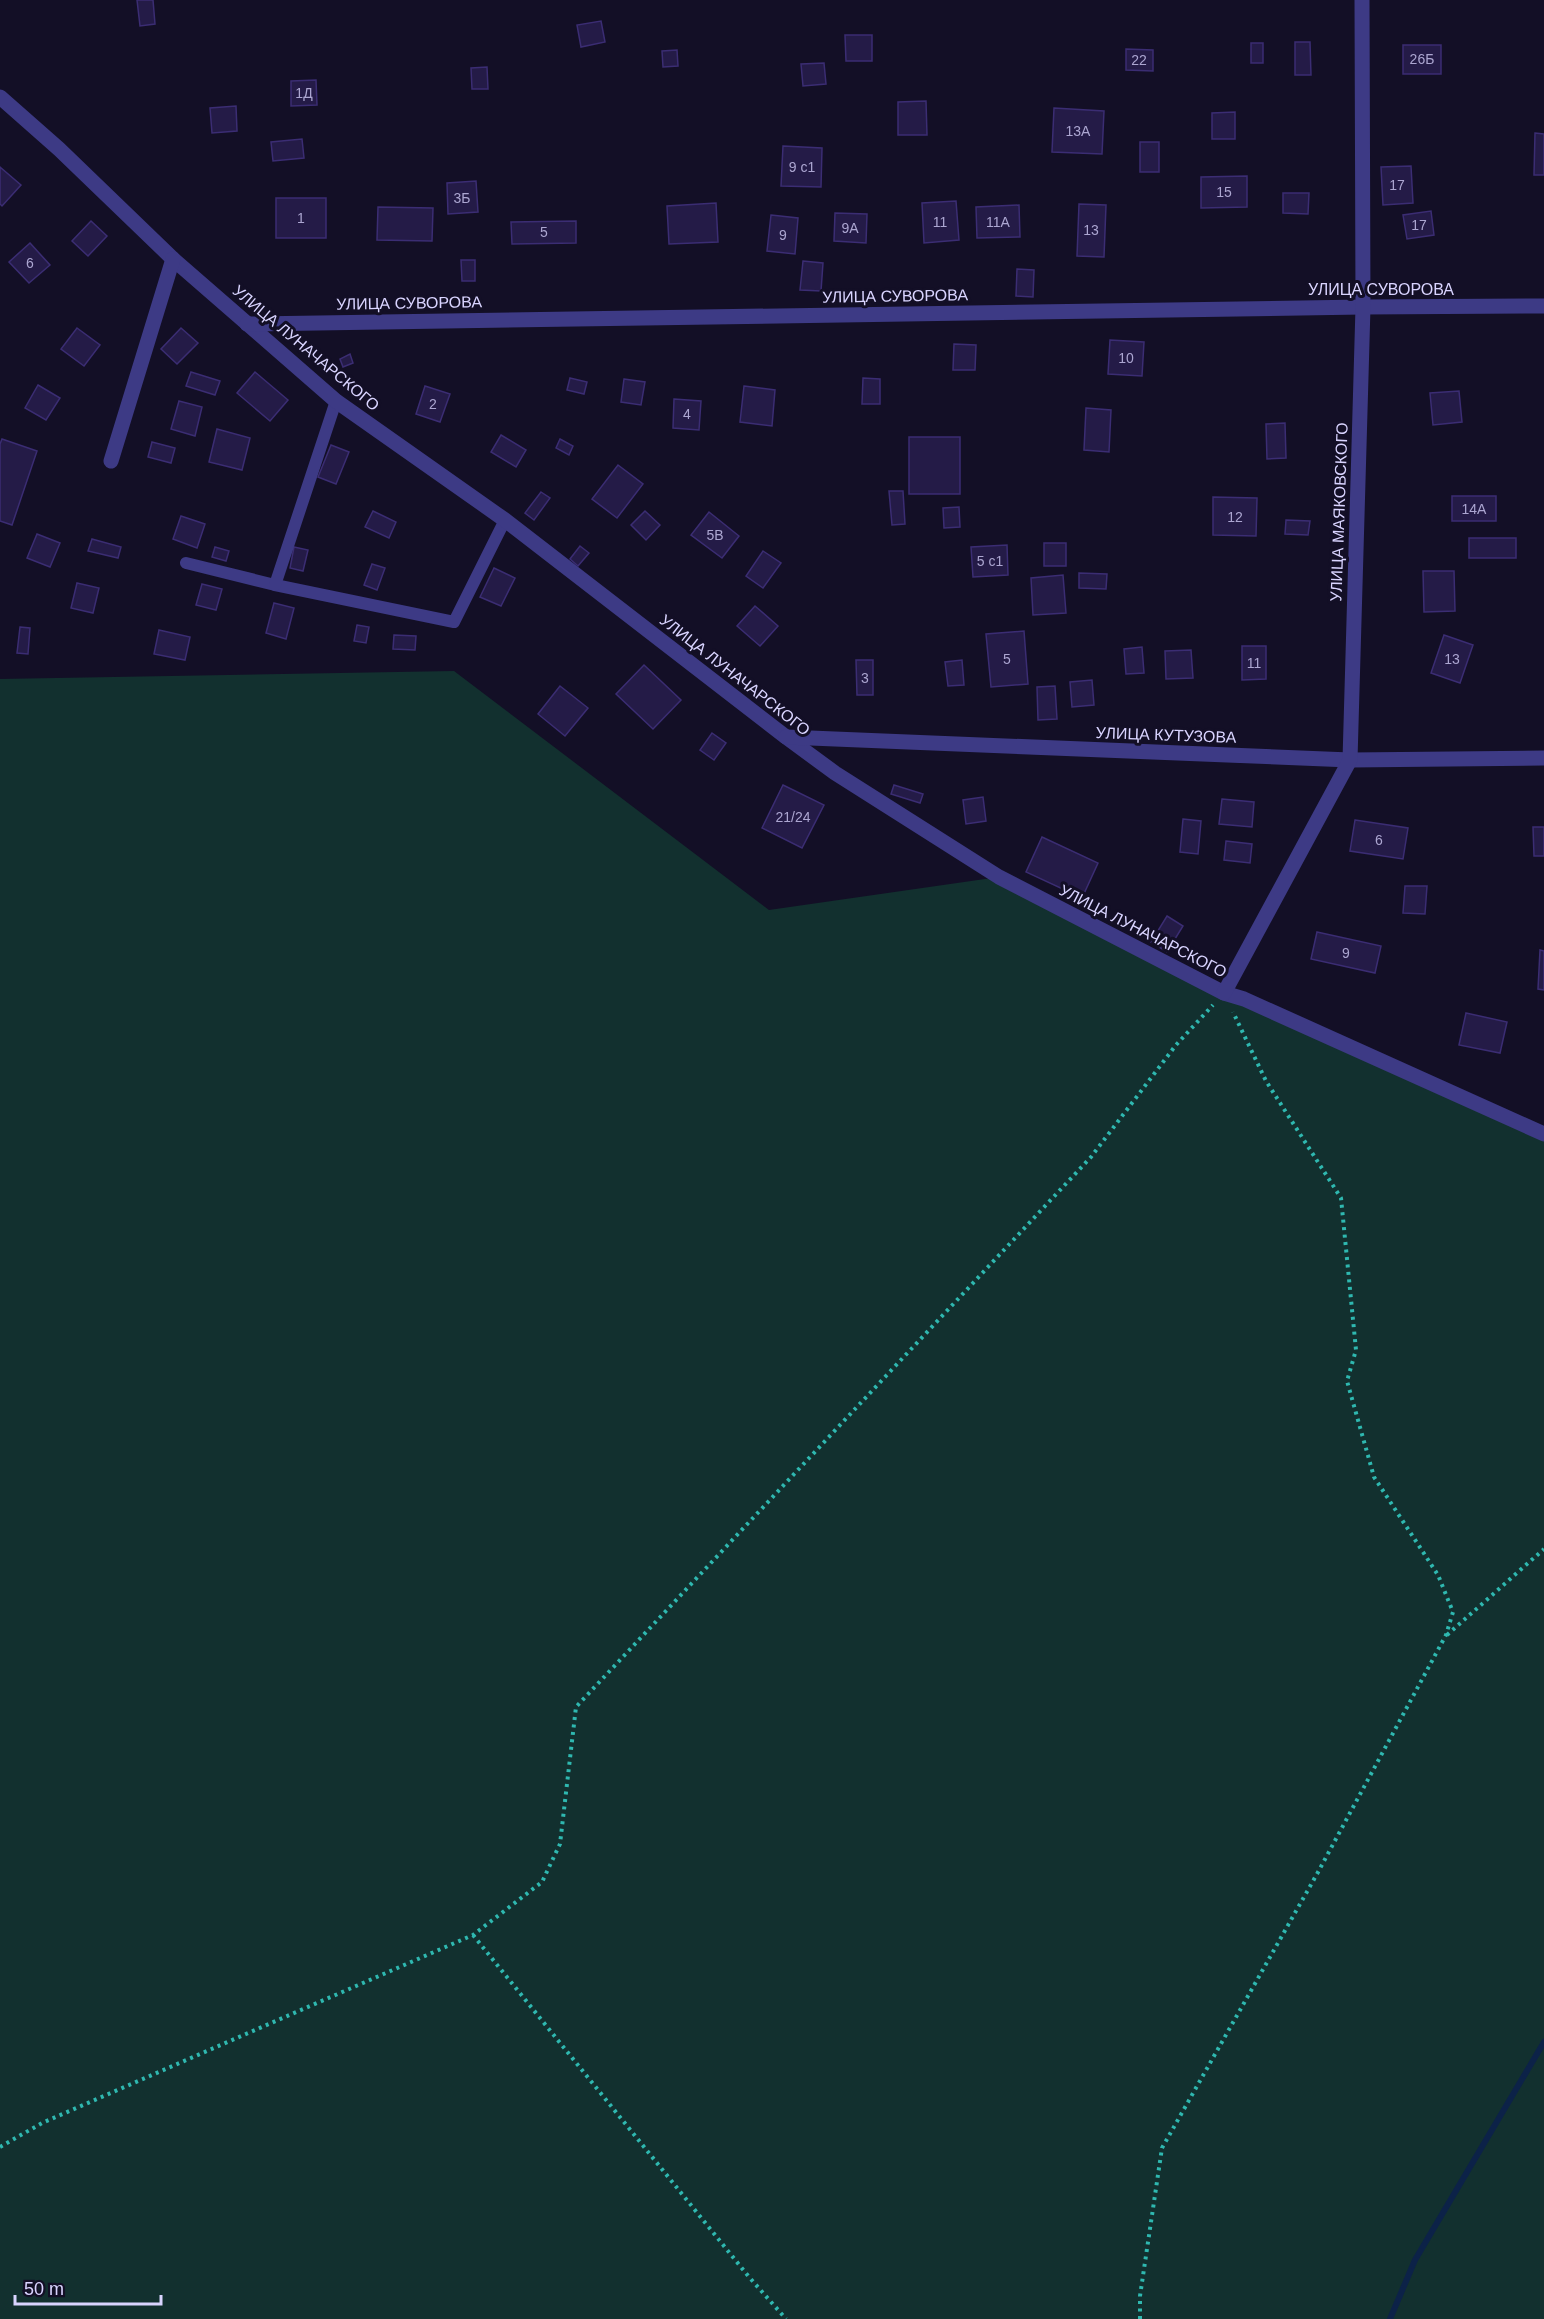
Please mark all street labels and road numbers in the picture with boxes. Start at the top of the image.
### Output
street label: УЛИЦА СУВОРОВА [1308,281,1454,298]
street label: УЛИЦА ЛУНАЧАРСКОГО [230,282,382,414]
street label: УЛИЦА СУВОРОВА [822,286,968,306]
street label: УЛИЦА СУВОРОВА [336,293,482,313]
street label: УЛИЦА МАЯКОВСКОГО [1327,422,1351,602]
street label: УЛИЦА ЛУНАЧАРСКОГО [657,611,813,739]
street label: УЛИЦА КУТУЗОВА [1095,724,1237,746]
street label: УЛИЦА ЛУНАЧАРСКОГО [1057,881,1229,981]

